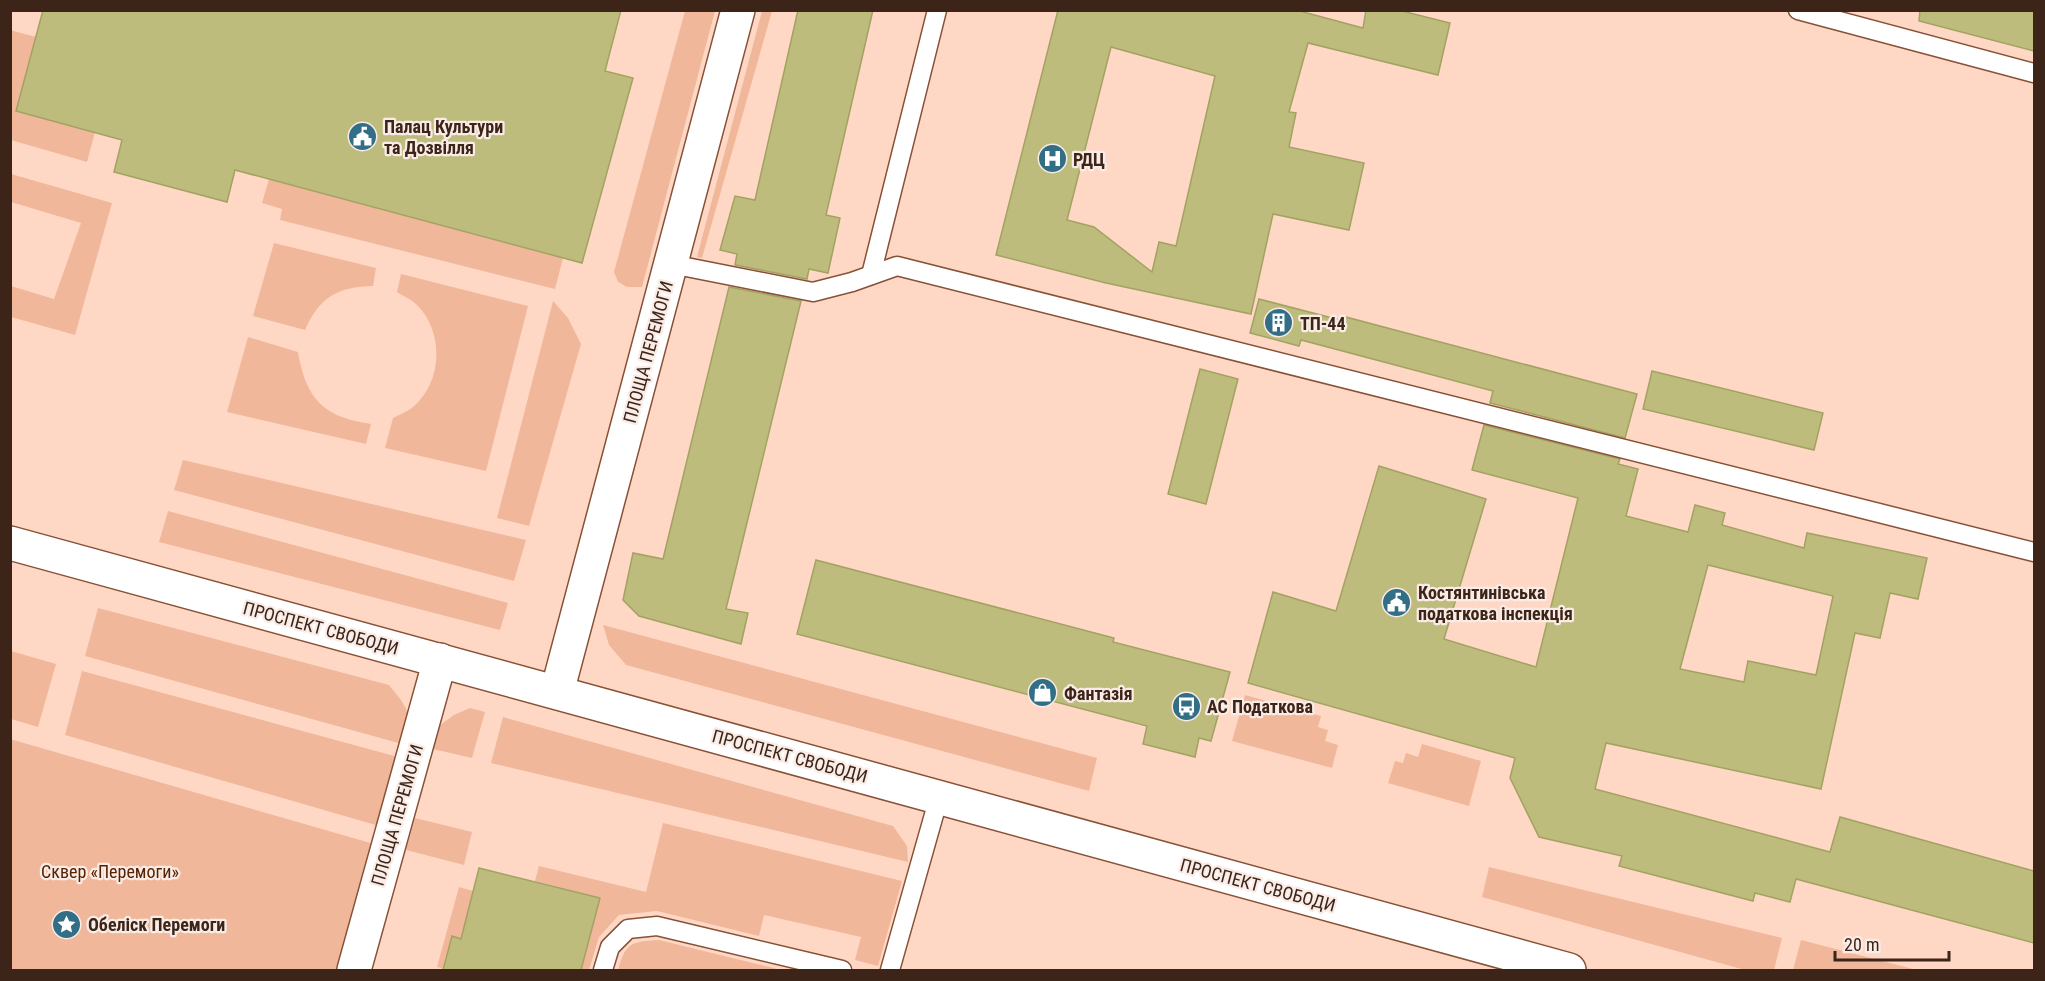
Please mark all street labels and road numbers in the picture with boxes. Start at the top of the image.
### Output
street label: ПЛОЩА ПЕРЕМОГИ [619,279,677,425]
street label: ПРОСПЕКТ СВОБОДИ [241,597,401,659]
street label: ПРОСПЕКТ СВОБОДИ [710,725,870,787]
street label: ПЛОЩА ПЕРЕМОГИ [367,742,427,888]
street label: ПРОСПЕКТ СВОБОДИ [1178,854,1338,916]

